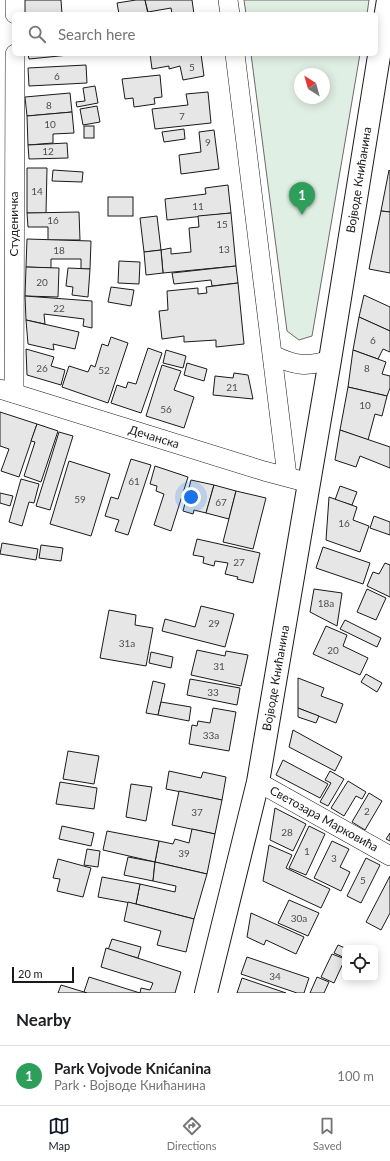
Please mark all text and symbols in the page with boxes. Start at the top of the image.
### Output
search box [12,12,378,56]
icon: search [26,23,48,45]
text: Search here [58,25,135,43]
house number: 5 [189,61,195,73]
north arrow [294,68,330,104]
house number: 6 [54,70,60,82]
house number: 8 [46,99,52,111]
house number: 7 [179,110,185,122]
house number: 10 [44,118,56,130]
street label: Војводе Книћанина [343,126,374,234]
house number: 9 [205,136,211,148]
house number: 12 [42,145,54,157]
pin: 1 [289,182,315,215]
house number: 14 [31,185,43,197]
street label: Студеничка [6,191,21,257]
house number: 11 [192,200,204,212]
house number: 16 [47,214,59,226]
house number: 15 [216,218,228,230]
house number: 13 [218,243,230,255]
house number: 18 [53,244,65,256]
house number: 20 [36,276,48,288]
house number: 22 [53,302,65,314]
house number: 6 [370,334,376,346]
house number: 26 [36,362,48,374]
house number: 8 [364,362,370,374]
house number: 52 [98,364,110,376]
house number: 21 [226,381,238,393]
house number: 10 [359,399,371,411]
house number: 56 [160,403,172,415]
street label: Дечанска [127,422,181,451]
house number: 61 [128,475,140,487]
your location [181,487,201,507]
house number: 59 [74,493,86,505]
house number: 67 [215,496,227,508]
house number: 16 [338,517,350,529]
house number: 27 [233,556,245,568]
house number: 18a [318,597,334,609]
house number: 29 [208,617,220,629]
street label: Војводе Книћанина [259,624,292,732]
house number: 31a [119,637,135,649]
house number: 20 [327,644,339,656]
house number: 31 [213,660,225,672]
house number: 33 [207,686,219,698]
house number: 33a [203,729,219,741]
street label: Светозара Марковића [267,782,381,855]
house number: 2 [364,805,370,817]
house number: 37 [191,806,203,818]
house number: 28 [281,826,293,838]
house number: 1 [304,845,310,857]
house number: 39 [178,847,190,859]
house number: 3 [331,852,337,864]
house number: 5 [360,874,366,886]
house number: 30a [291,912,307,924]
map controls [342,945,378,981]
button: locate [342,945,378,981]
scale bar [12,965,74,984]
text: 20 m [18,967,43,980]
house number: 34 [269,970,281,982]
text: Nearby [16,1009,71,1030]
text: Park Vojvode Knićanina [54,1059,211,1077]
text: 1 [25,1068,33,1084]
text: 100 m [337,1068,374,1084]
text: Park · Војводе Книћанина [54,1077,206,1093]
tab: Map [48,1115,70,1152]
tab: Directions [167,1115,216,1152]
tab: Saved [313,1115,342,1152]

